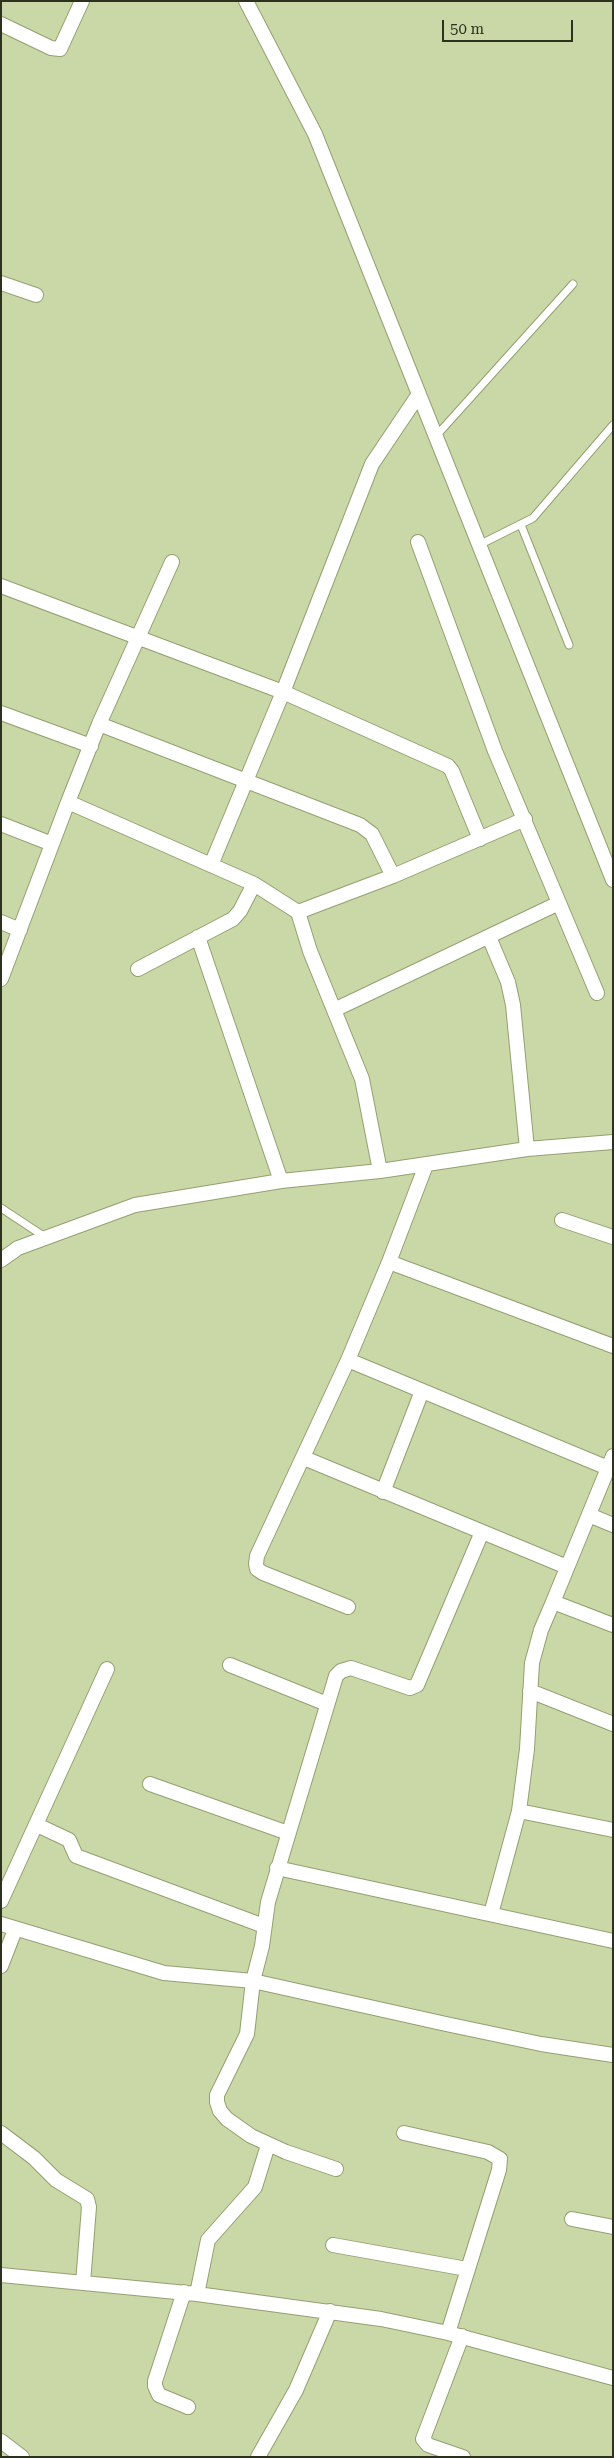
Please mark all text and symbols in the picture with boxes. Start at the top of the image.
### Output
scale bar [444,10,575,42]
text: 50 m [450,20,484,38]

